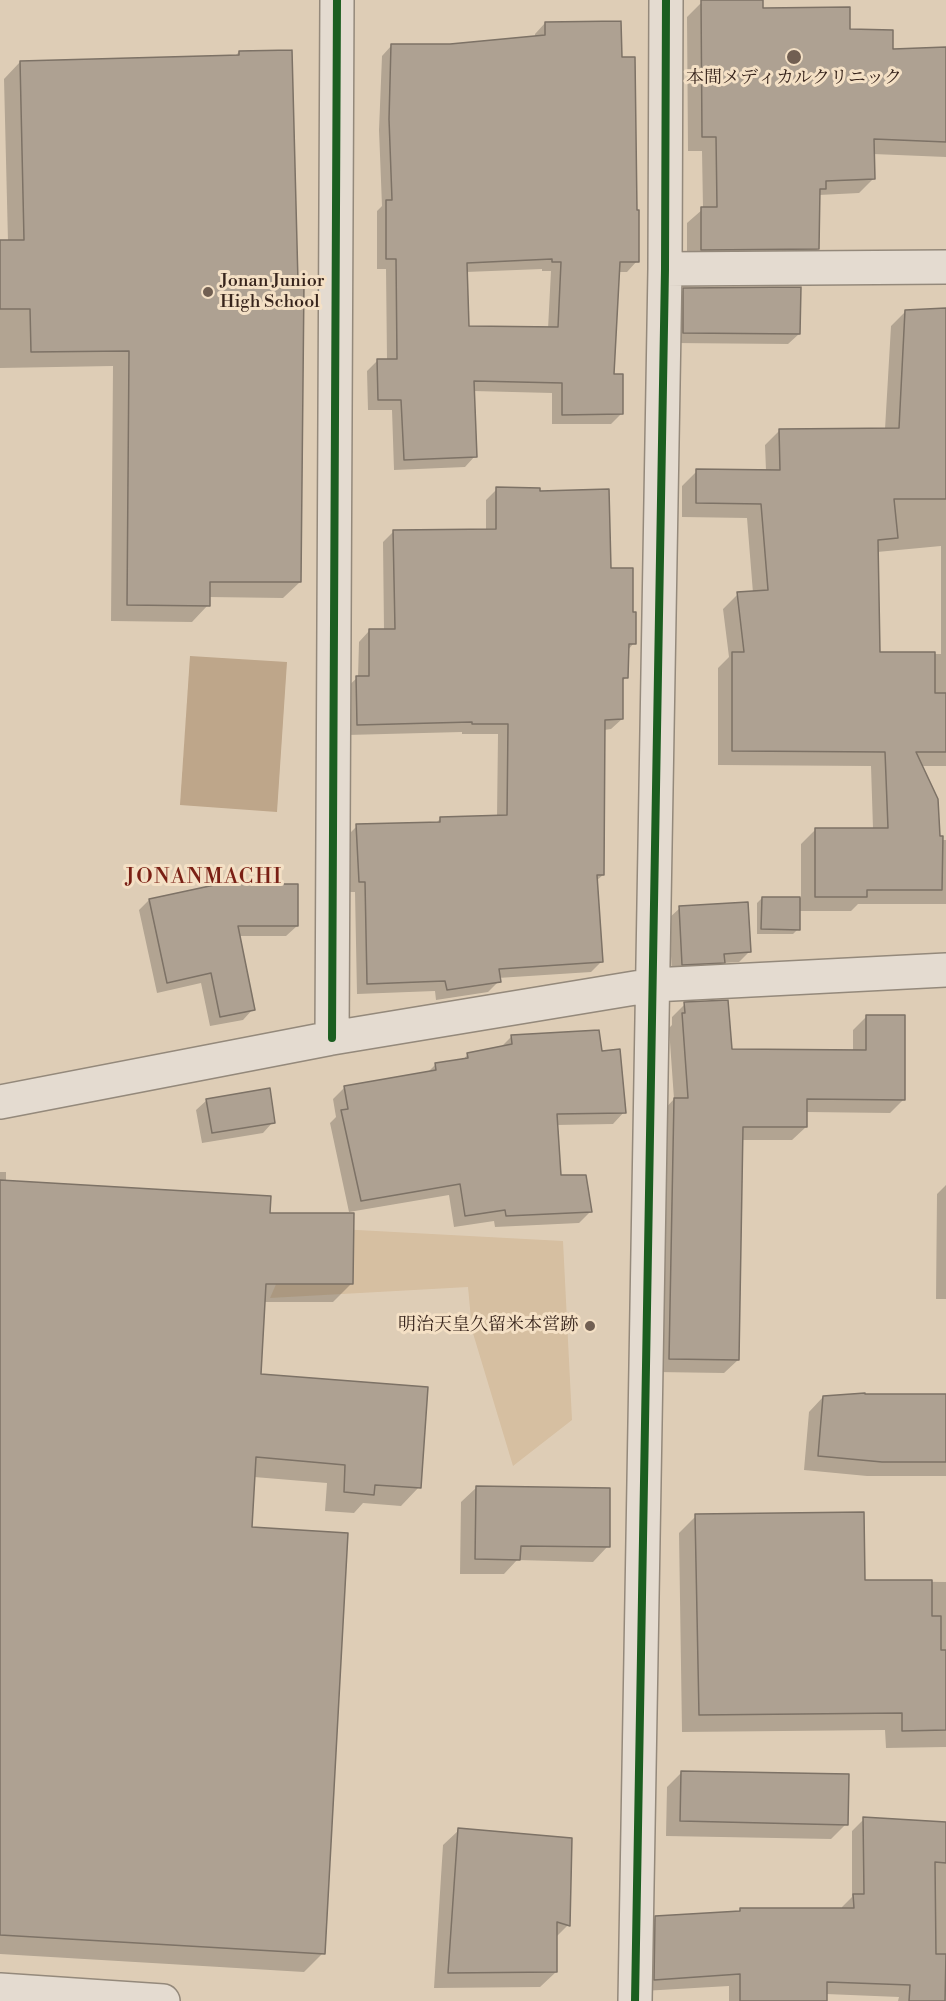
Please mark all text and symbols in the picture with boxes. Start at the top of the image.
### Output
marker: 本間メディカルクリニック [785,48,803,66]
place label: 本間メディカルクリニック [686,68,902,90]
place label: Jonan Junior High School [220,271,325,314]
marker: Jonan Junior High School [201,285,215,299]
district label: JONANMACHI [125,865,283,891]
place label: 明治天皇久留米本営跡 [398,1315,578,1337]
marker: 明治天皇久留米本営跡 [583,1319,597,1333]

